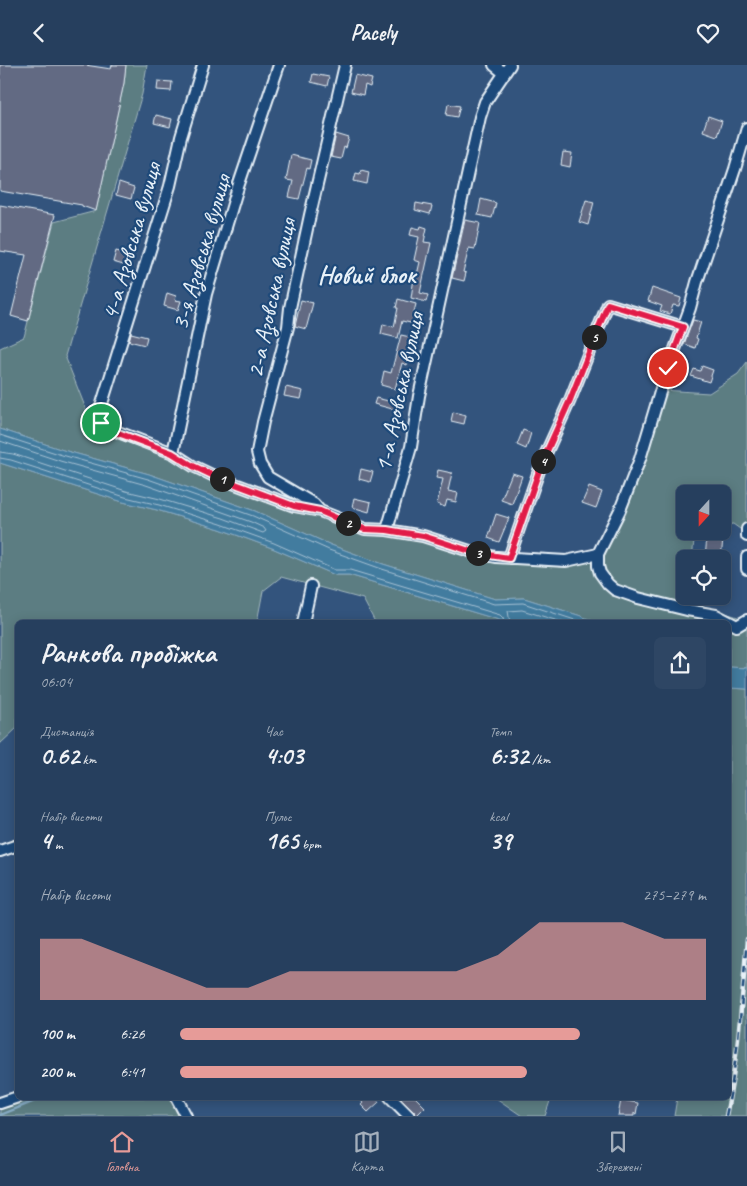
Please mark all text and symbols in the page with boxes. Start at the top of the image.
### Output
icon: back [25,19,53,47]
text: Pacely [350,19,397,47]
icon: heart [694,19,722,47]
street label: 4-а Азовська вулиця [94,157,169,323]
street label: 3-я Азовська вулиця [165,169,239,333]
street label: 2-а Азовська вулиця [239,214,304,381]
district label: Новий блок [318,259,418,291]
street label: 1-а Азовська вулиця [367,308,432,475]
pin: 5 [582,325,606,349]
text: 5 [591,329,598,346]
pin [647,347,689,389]
icon: check [654,354,682,382]
pin [80,402,122,444]
icon: arrive [87,409,115,437]
pin: 4 [530,449,556,473]
text: 4 [540,453,547,470]
pin: 1 [210,467,234,491]
text: 1 [219,471,226,488]
north arrow [676,485,731,540]
map controls [676,485,731,605]
pin: 2 [336,511,360,535]
text: 2 [345,515,352,532]
pin: 3 [466,541,490,565]
text: 3 [475,545,482,562]
button: locate [676,550,731,605]
text: Ранкова пробіжка [40,635,216,670]
button: share [654,637,706,689]
text: 06:04 [40,672,72,692]
text: Дистанція [40,723,93,740]
text: Час [265,723,283,740]
text: Темп [489,723,512,740]
text: 0.62 [40,740,79,772]
text: 4:03 [265,740,303,772]
text: 6:32 [489,740,529,772]
text: km [79,751,96,768]
text: /km [529,751,550,768]
text: Набір висоти [40,808,101,825]
text: Пульс [265,808,292,825]
text: kcal [489,808,508,825]
text: 4 [40,825,51,857]
text: 165 [265,825,299,857]
text: 39 [489,825,512,857]
text: m [51,836,63,853]
text: bpm [299,836,321,853]
text: Набір висоти [40,885,110,905]
text: 275–279 m [643,885,706,905]
text: 100 m [40,1024,75,1044]
text: 6:26 [120,1024,145,1044]
text: 200 m [40,1062,75,1082]
text: 6:41 [120,1062,145,1082]
tab: Головна [106,1128,139,1175]
tab: Карта [351,1128,383,1175]
tab: Збережені [595,1128,641,1175]

